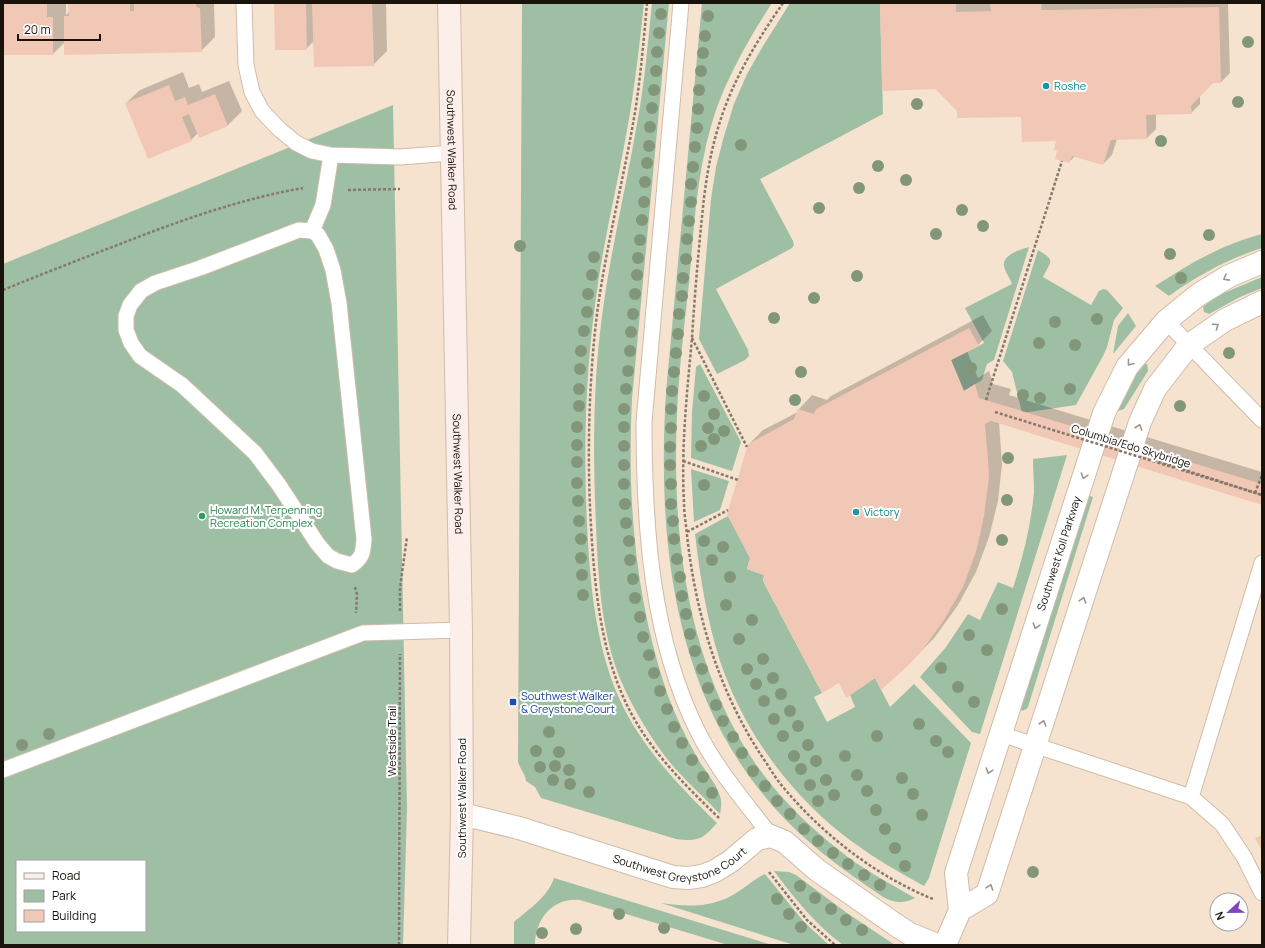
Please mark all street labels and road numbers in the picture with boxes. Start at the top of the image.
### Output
street label: Southwest Walker Road [444,90,461,210]
street label: Southwest Walker Road [450,414,467,534]
street label: Columbia/Edo Skybridge [1070,420,1193,471]
street label: Southwest Koll Parkway [1033,494,1084,612]
street label: Westside Trail [384,706,399,776]
street label: Southwest Walker Road [454,738,469,858]
street label: Southwest Greystone Court [611,843,749,885]

